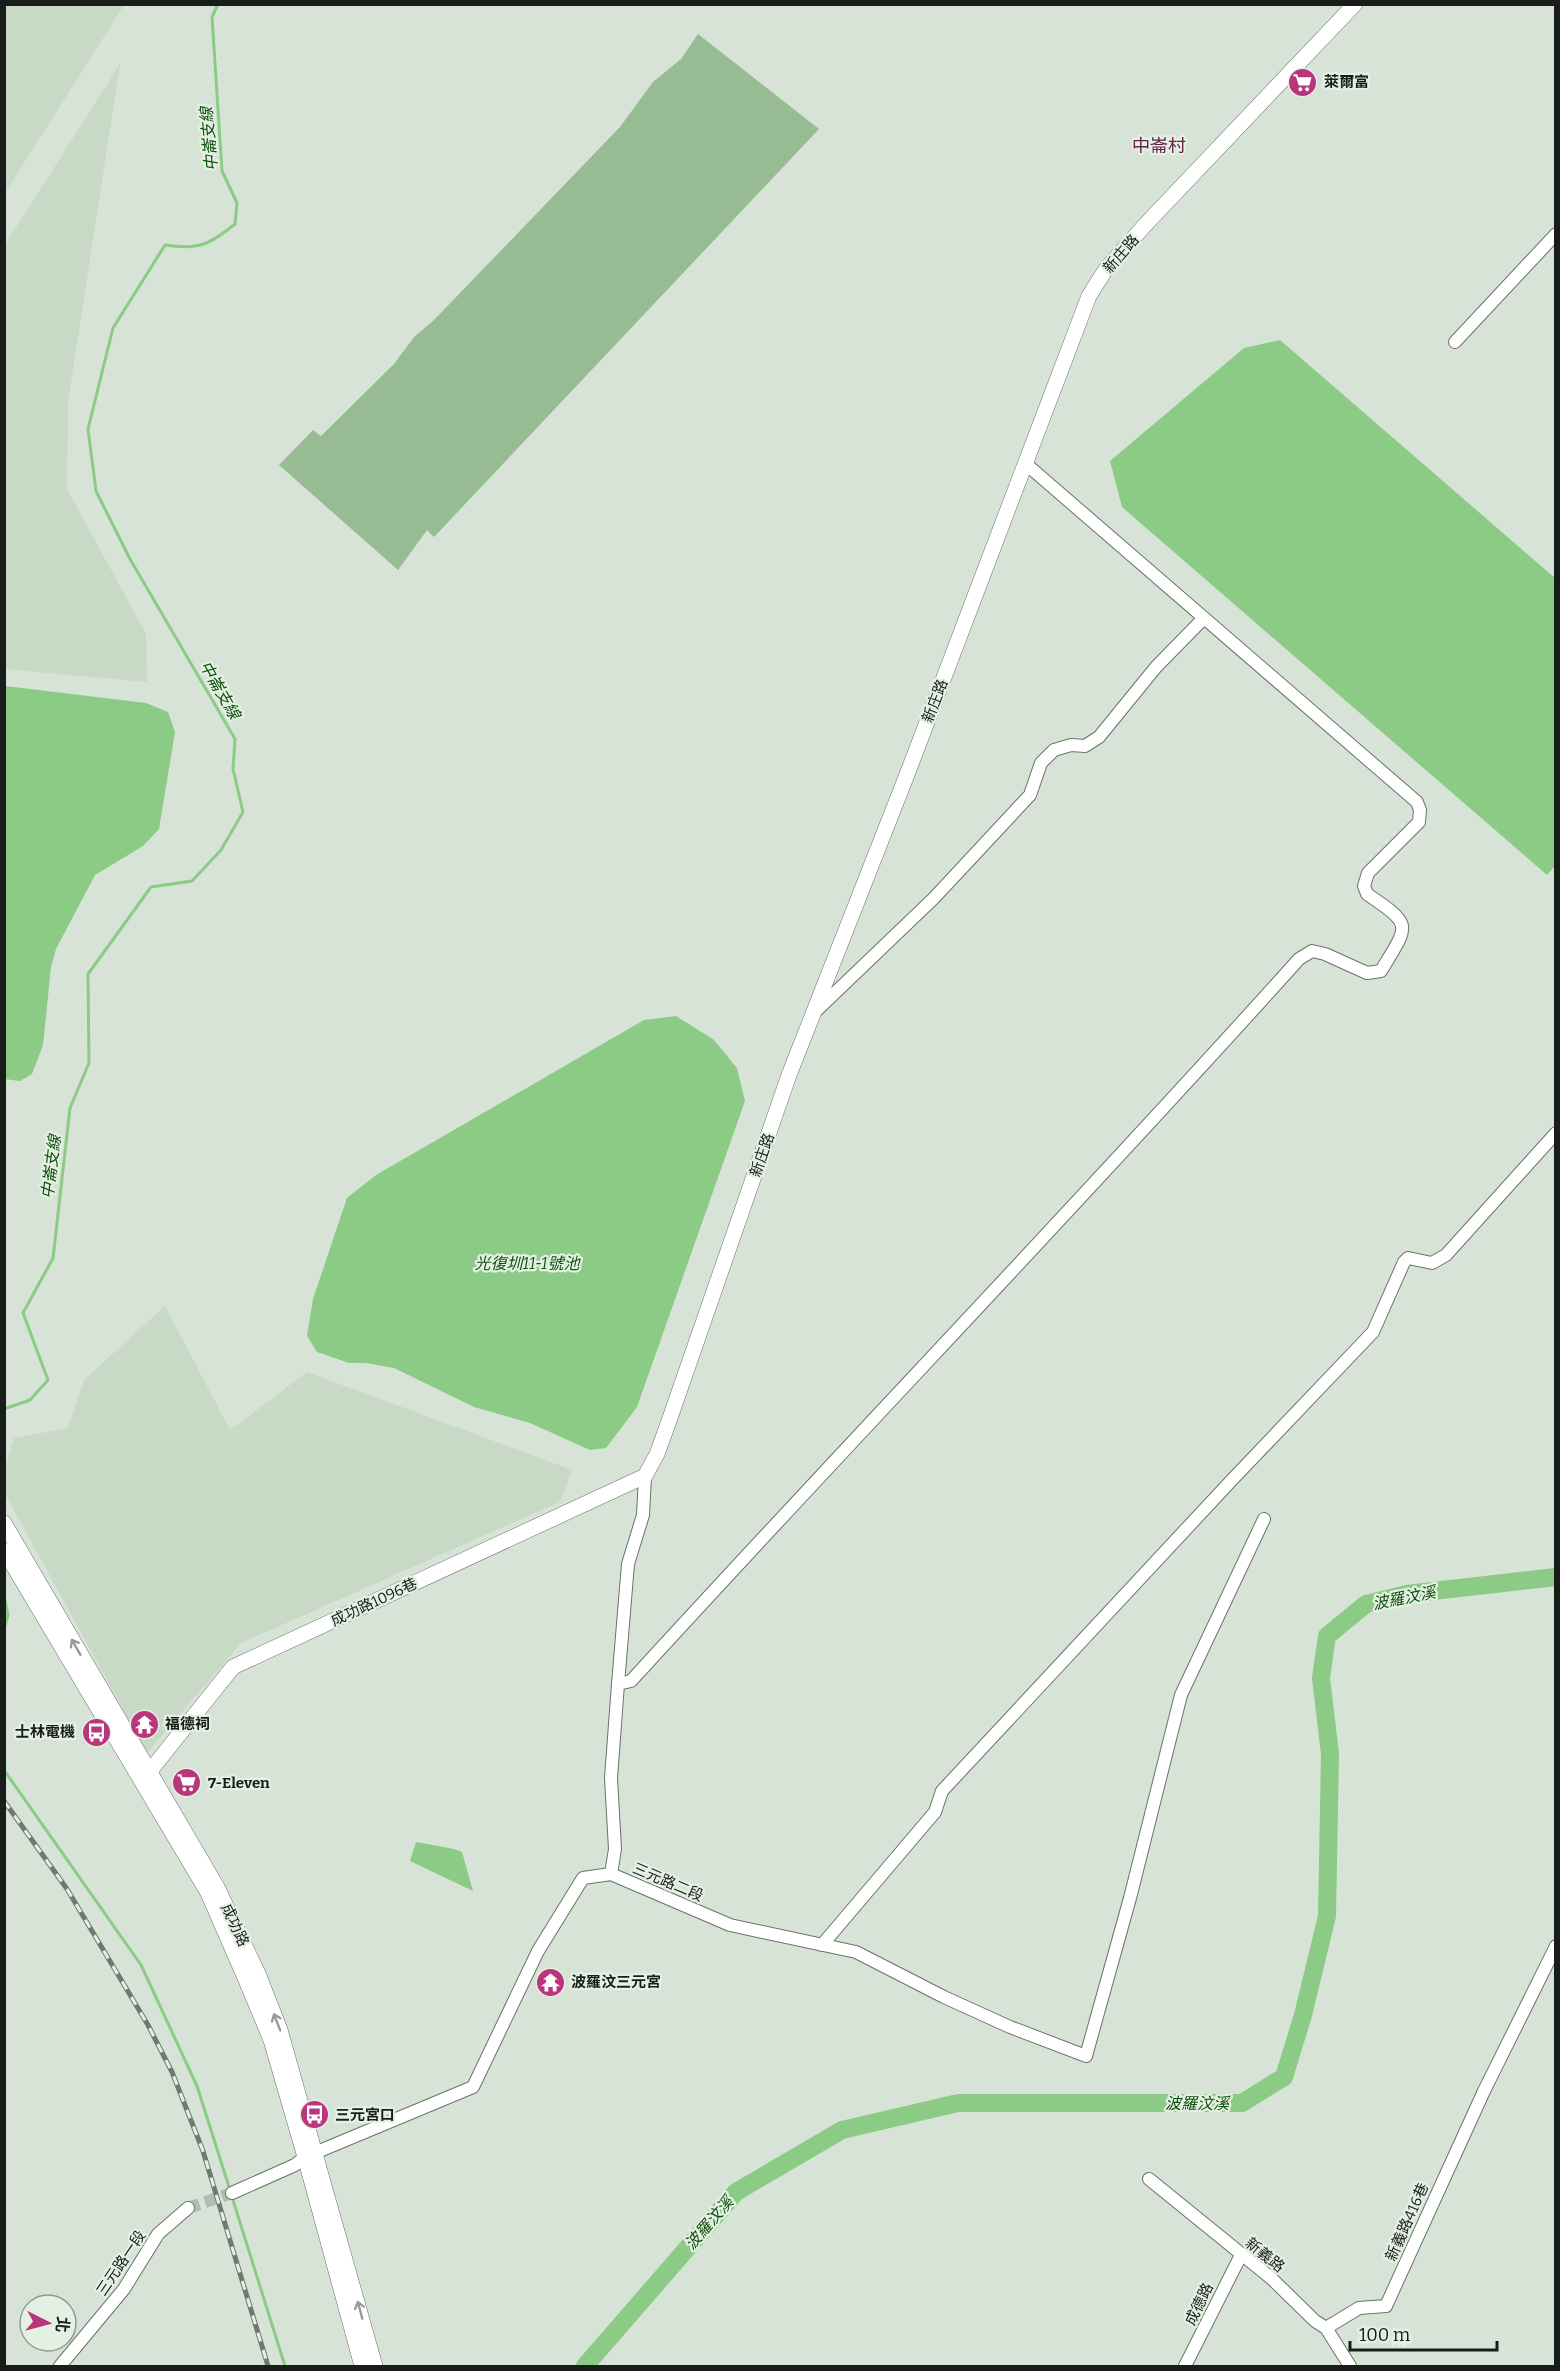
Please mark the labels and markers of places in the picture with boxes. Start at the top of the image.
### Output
supermarket icon: 萊爾富 [1287,66,1319,98]
place label: 萊爾富 [1324,73,1369,91]
temple icon: 福德祠 [128,1708,160,1740]
place label: 福德祠 [165,1715,210,1733]
bus stop icon: 士林電機 [80,1716,112,1748]
place label: 士林電機 [15,1723,75,1741]
supermarket icon: 7-Eleven [171,1767,203,1799]
place label: 7-Eleven [208,1774,270,1792]
temple icon: 波羅汶三元宮 [534,1966,566,1998]
place label: 波羅汶三元宮 [571,1973,661,1991]
bus stop icon: 三元宮口 [298,2099,330,2131]
place label: 三元宮口 [335,2106,395,2124]

